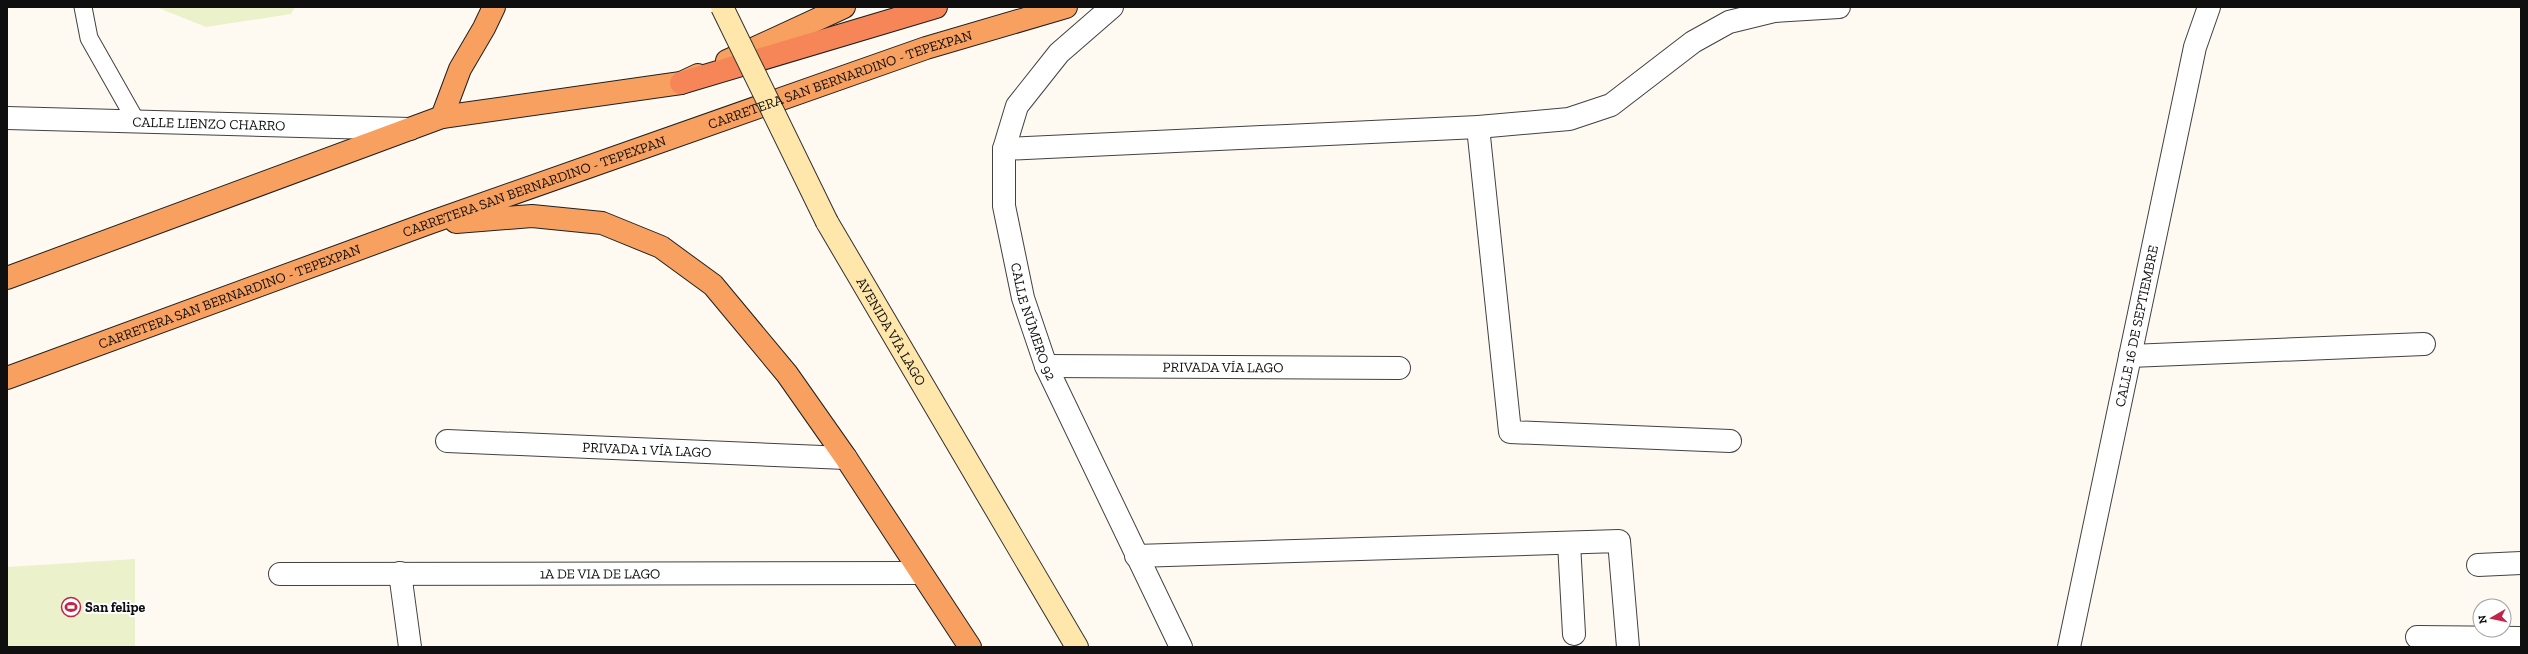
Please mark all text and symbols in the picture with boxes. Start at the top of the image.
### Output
street label: CARRETERA SAN BERNARDINO - TEPEXPAN [706,27,974,133]
street label: CALLE LIENZO CHARRO [132,113,286,135]
street label: CARRETERA SAN BERNARDINO - TEPEXPAN [400,132,668,241]
street label: CARRETERA SAN BERNARDINO - TEPEXPAN [96,241,363,353]
street label: CALLE 16 DE SEPTIEMBRE [2112,244,2162,409]
street label: CALLE NÚMERO 92 [1007,261,1060,383]
street label: AVENIDA VÍA LAGO [853,275,929,389]
street label: PRIVADA VÍA LAGO [1163,359,1283,376]
street label: PRIVADA 1 VÍA LAGO [582,439,712,461]
street label: 1A DE VIA DE LAGO [540,565,660,583]
sports icon: San felipe [60,596,82,618]
north arrow [2472,598,2512,638]
place label: San felipe [85,599,145,616]
text: N [2475,614,2490,625]

